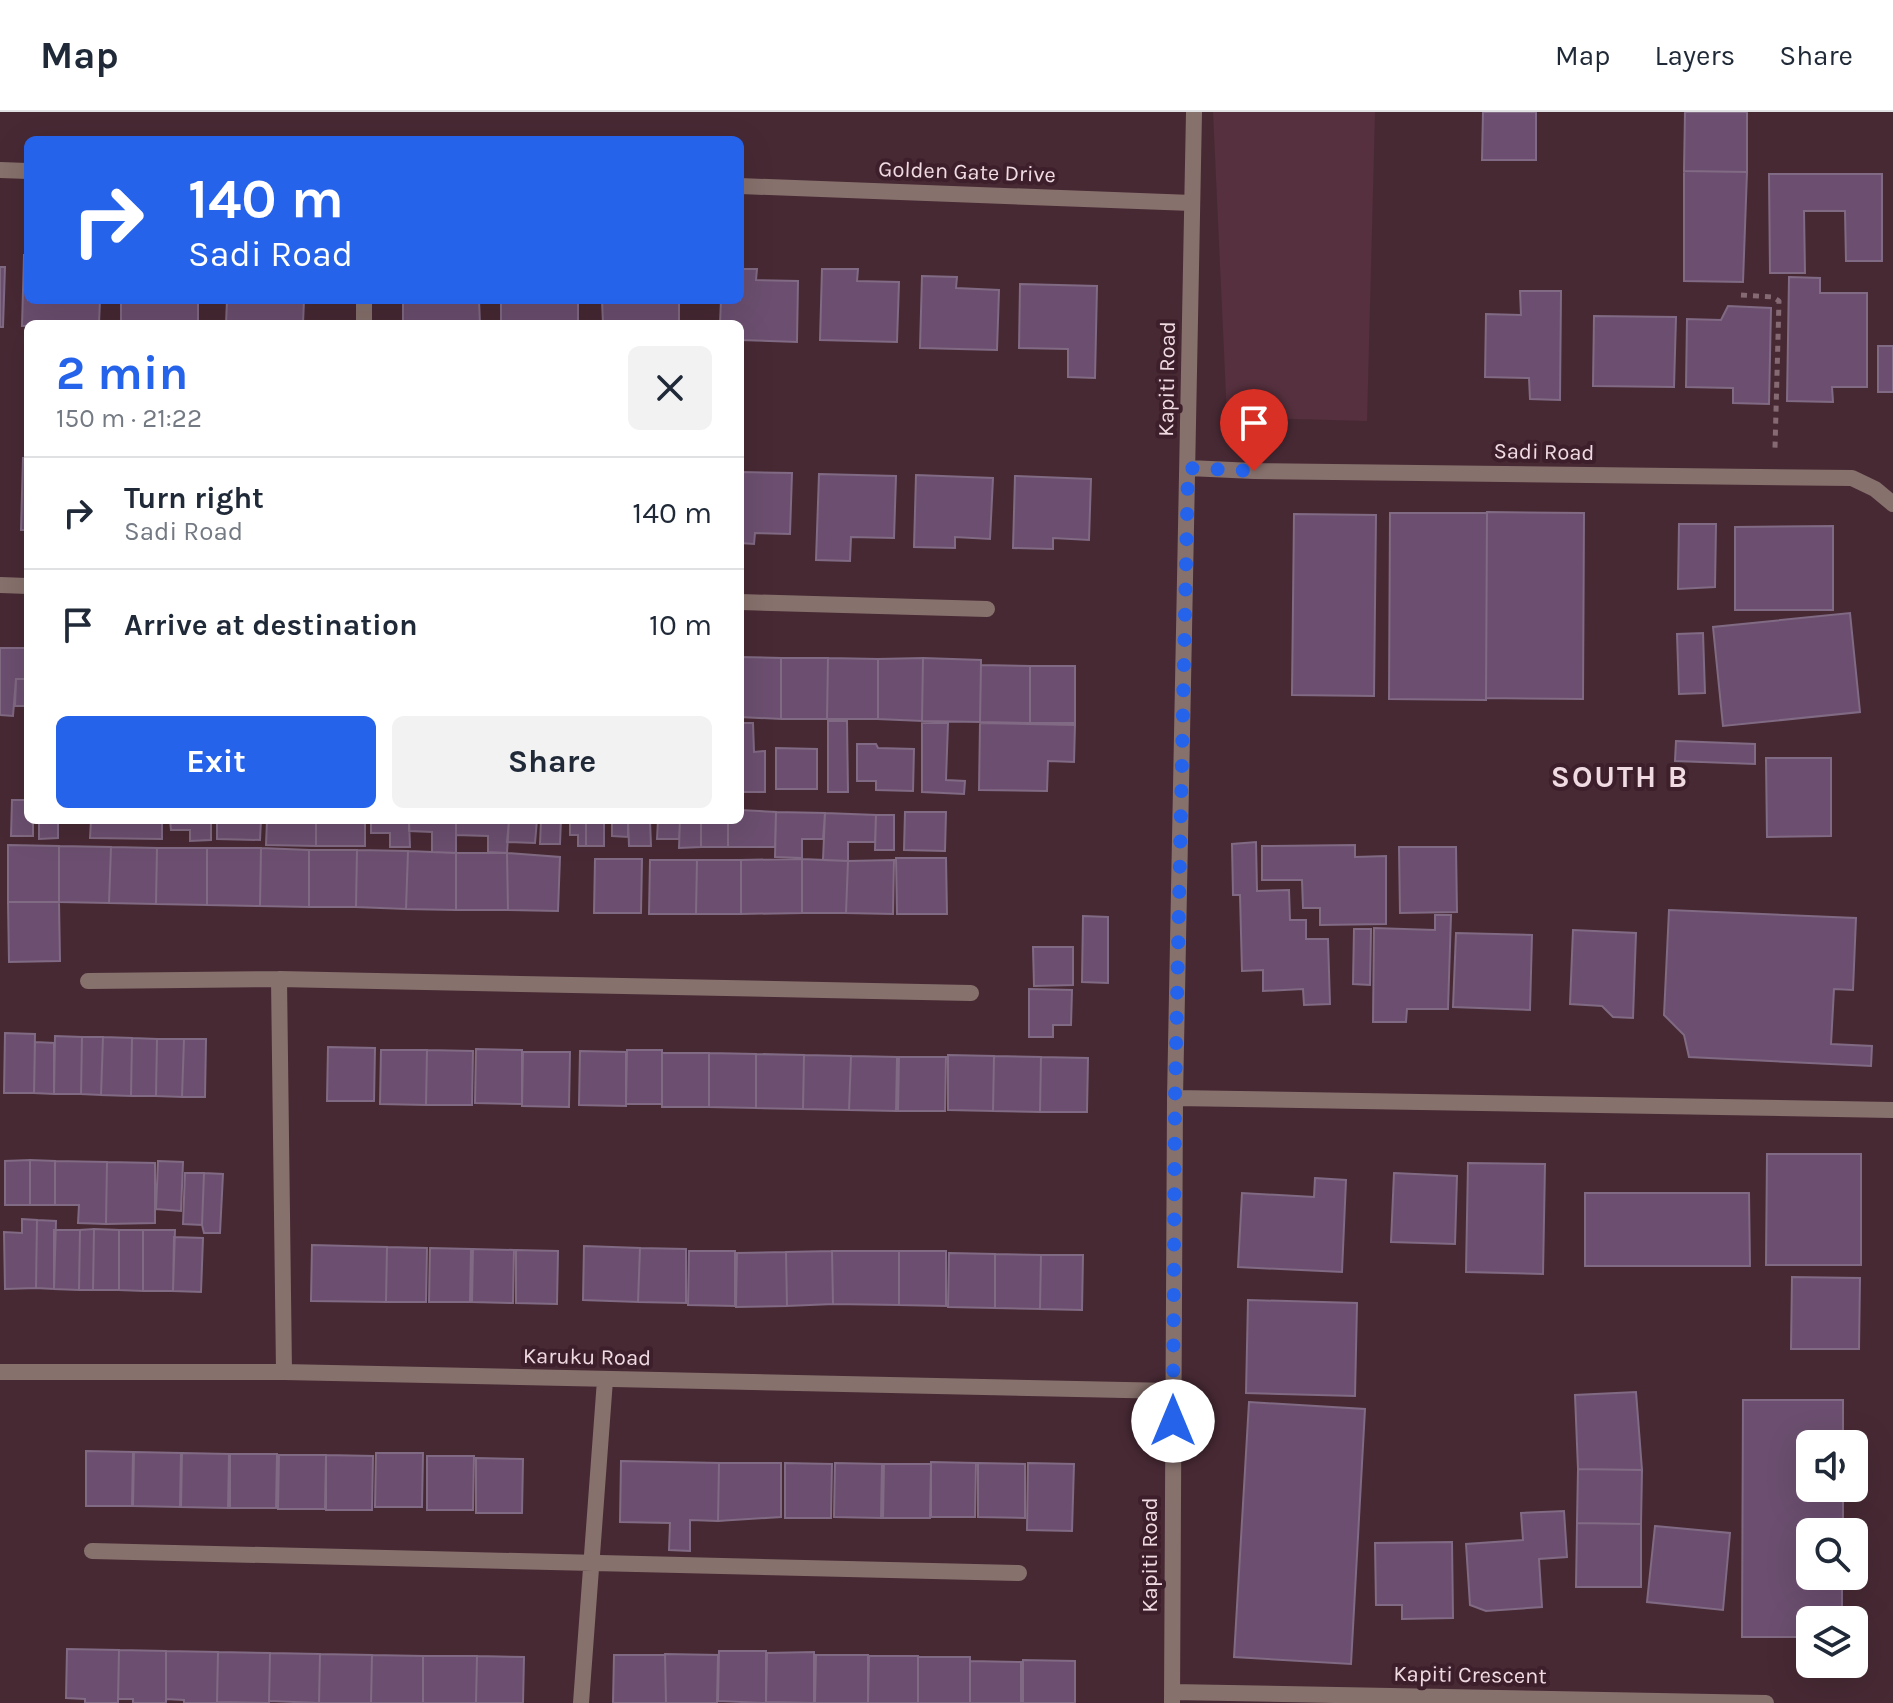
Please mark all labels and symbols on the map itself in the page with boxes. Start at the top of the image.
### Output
street label: Golden Gate Drive [878,156,1056,188]
street label: Kapiti Road [1153,321,1181,437]
pin [1220,389,1288,471]
street label: Sadi Road [1493,438,1595,466]
district label: SOUTH B [1551,759,1689,795]
street label: Karuku Road [523,1343,651,1371]
position arrow [1131,1379,1215,1463]
street label: Kapiti Road [1137,1497,1163,1613]
street label: Kapiti Crescent [1393,1661,1547,1689]

